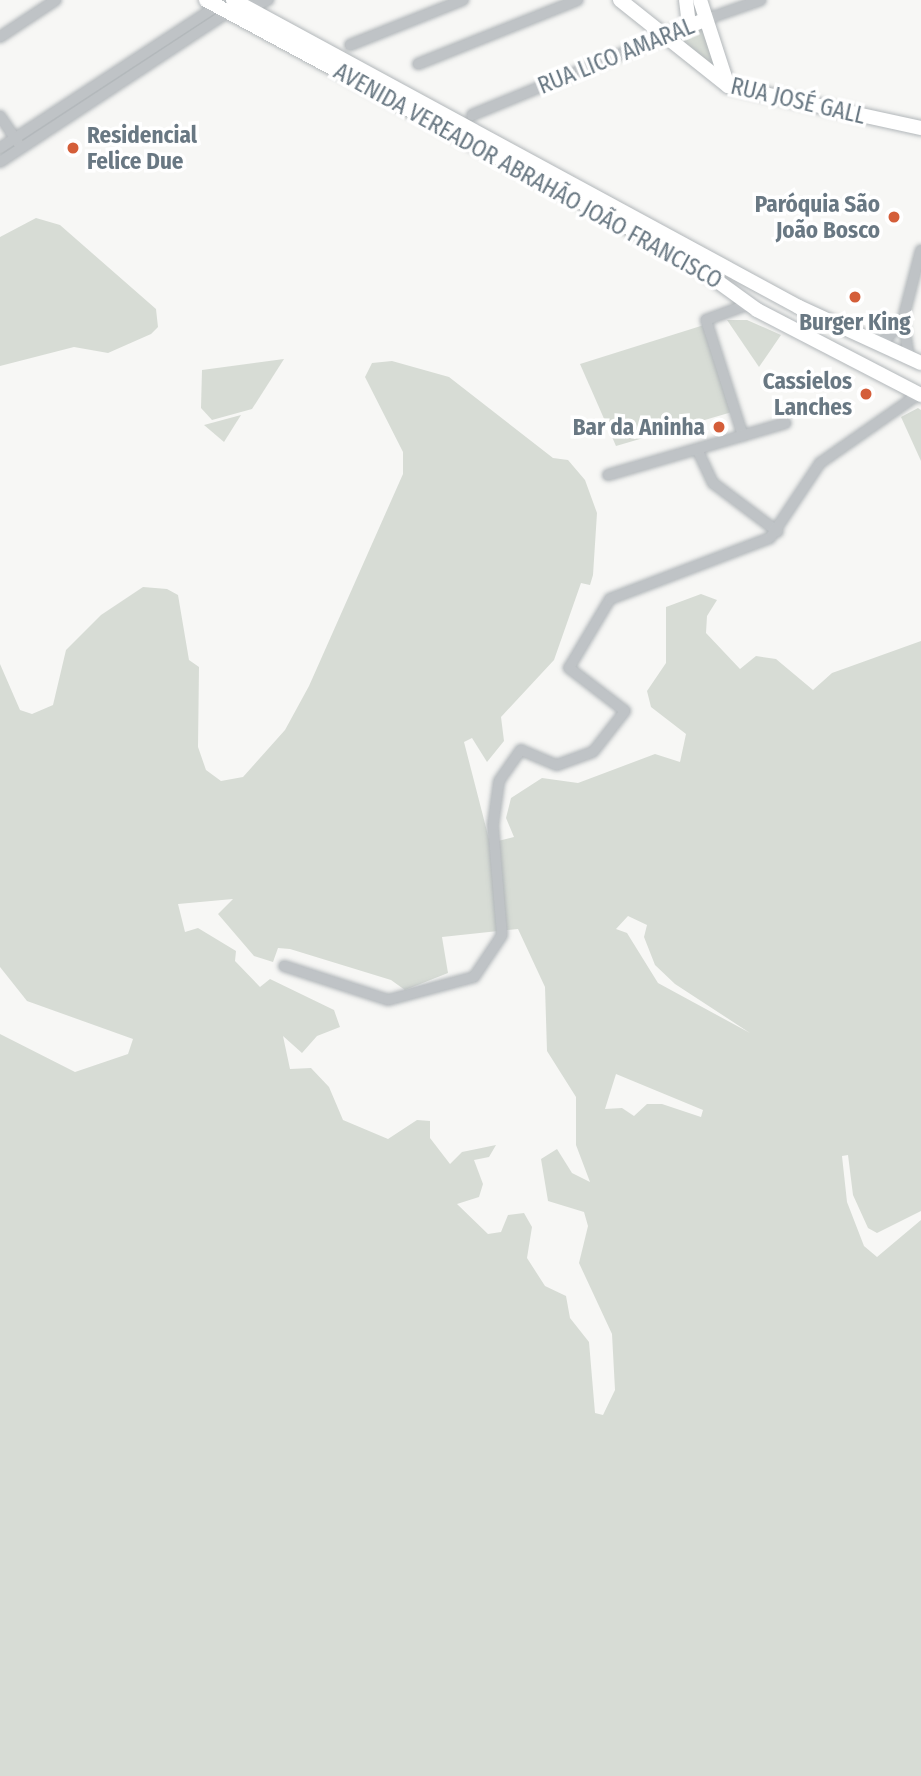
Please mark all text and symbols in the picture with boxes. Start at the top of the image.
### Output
street label: RUA LICO AMARAL [534,12,698,100]
street label: AVENIDA VEREADOR ABRAHÃO JOÃO FRANCISCO [329,57,727,295]
street label: RUA JOSÉ GALL [728,72,868,130]
place label: Residencial Felice Due [87,121,197,175]
marker: Residencial Felice Due [65,140,81,156]
place label: Paróquia São João Bosco [755,190,880,244]
marker: Paróquia São João Bosco [886,209,902,225]
marker: Burger King [847,289,863,305]
place label: Burger King [799,308,911,336]
place label: Cassielos Lanches [763,367,852,421]
marker: Cassielos Lanches [858,386,874,402]
place label: Bar da Aninha [573,413,705,441]
marker: Bar da Aninha [711,419,727,435]

